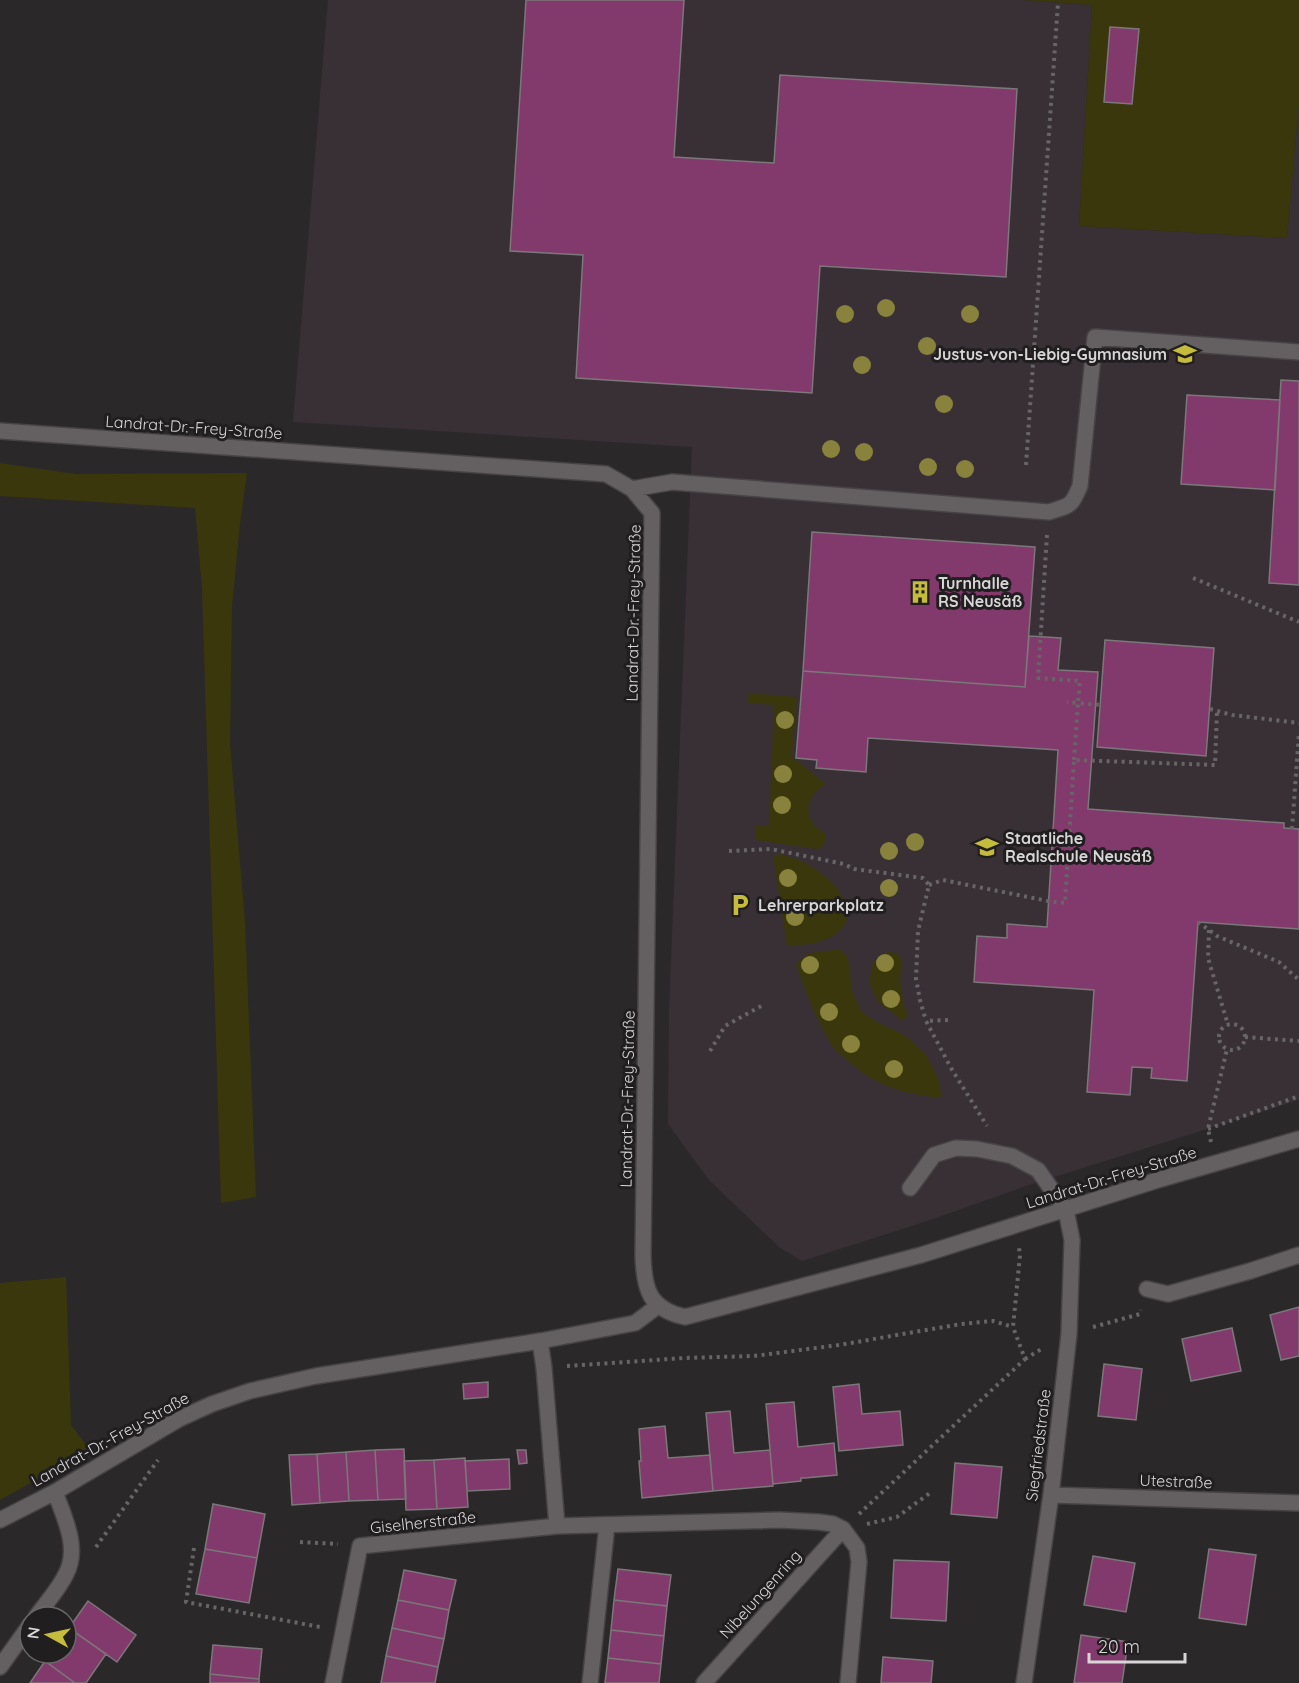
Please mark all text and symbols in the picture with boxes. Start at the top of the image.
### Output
school or university icon: Justus-von-Liebig-Gymnasium [1172,341,1198,367]
place label: Justus-von-Liebig-Gymnasium [933,344,1167,364]
street label: Landrat-Dr.-Frey-Straße [105,411,283,443]
street label: Landrat-Dr.-Frey-Straße [621,524,645,702]
place label: Turnhalle RS Neusäß [938,573,1023,611]
building icon: Turnhalle RS Neusäß [907,579,933,605]
place label: Staatliche Realschule Neusäß [1005,828,1152,866]
school or university icon: Staatliche Realschule Neusäß [974,834,1000,860]
parking icon: Lehrerparkplatz [727,892,753,918]
place label: Lehrerparkplatz [758,895,884,915]
street label: Landrat-Dr.-Frey-Straße [615,1010,639,1188]
street label: Landrat-Dr.-Frey-Straße [1023,1141,1199,1213]
street label: Landrat-Dr.-Frey-Straße [28,1387,192,1491]
street label: Siegfriedstraße [1021,1388,1055,1502]
street label: Utestraße [1139,1470,1213,1492]
street label: Giselherstraße [369,1506,477,1538]
street label: Nibelungenring [715,1545,805,1643]
north arrow [18,1605,78,1665]
text: N [22,1626,44,1640]
scale bar [1089,1626,1185,1664]
text: 20 m [1098,1635,1140,1658]

